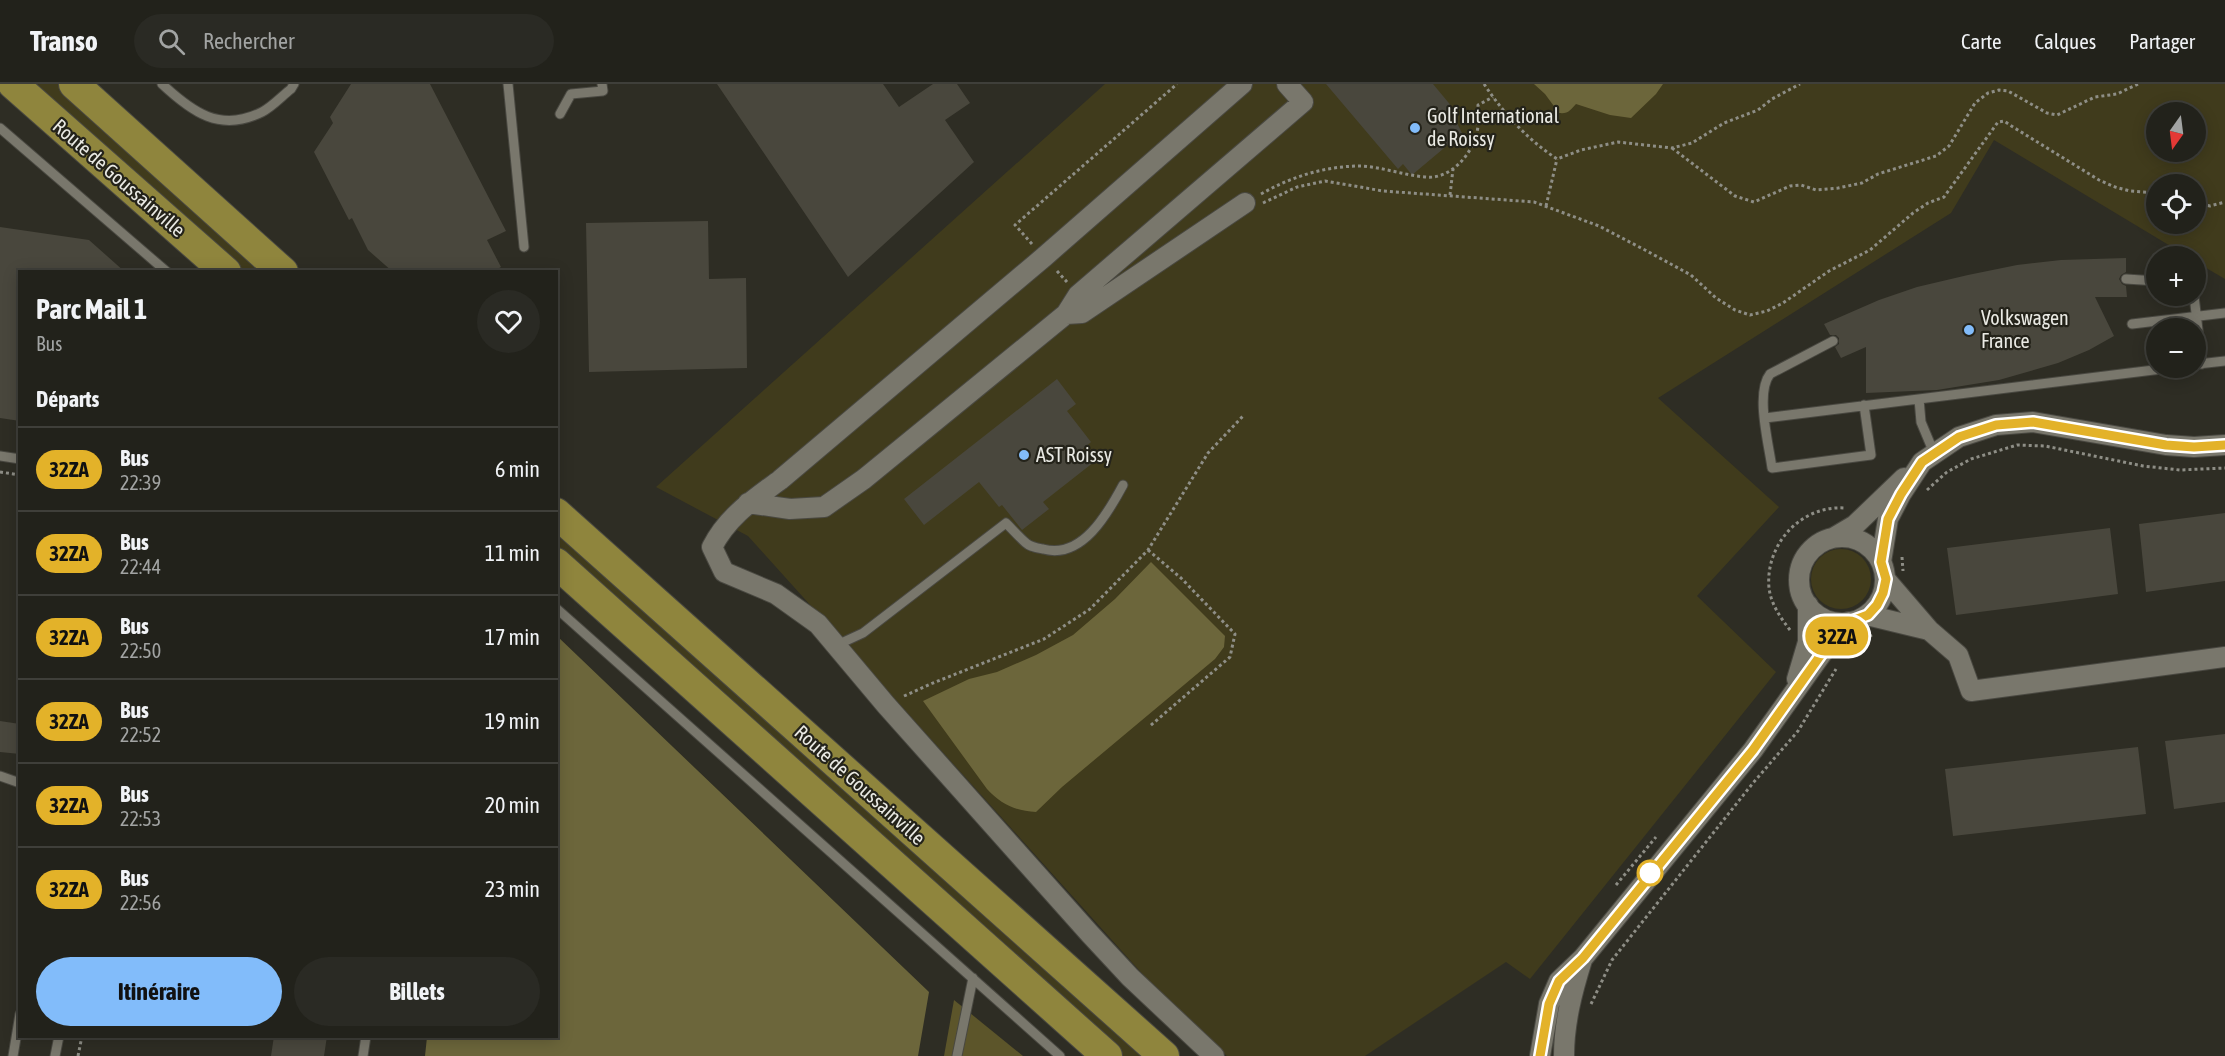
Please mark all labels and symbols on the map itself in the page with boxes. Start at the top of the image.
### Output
north arrow [2146,102,2206,162]
place label: Golf International de Roissy [1427,104,1560,150]
street label: Route de Goussainville [49,114,190,241]
marker: Golf International de Roissy [1408,121,1422,135]
place label: Volkswagen France [1981,306,2069,352]
marker: Volkswagen France [1962,323,1976,337]
place label: AST Roissy [1036,443,1112,466]
marker: AST Roissy [1017,448,1031,462]
line badge: 32ZA [1795,616,1879,656]
street label: Route de Goussainville [790,720,930,849]
unlabelled marker [1637,860,1663,886]

